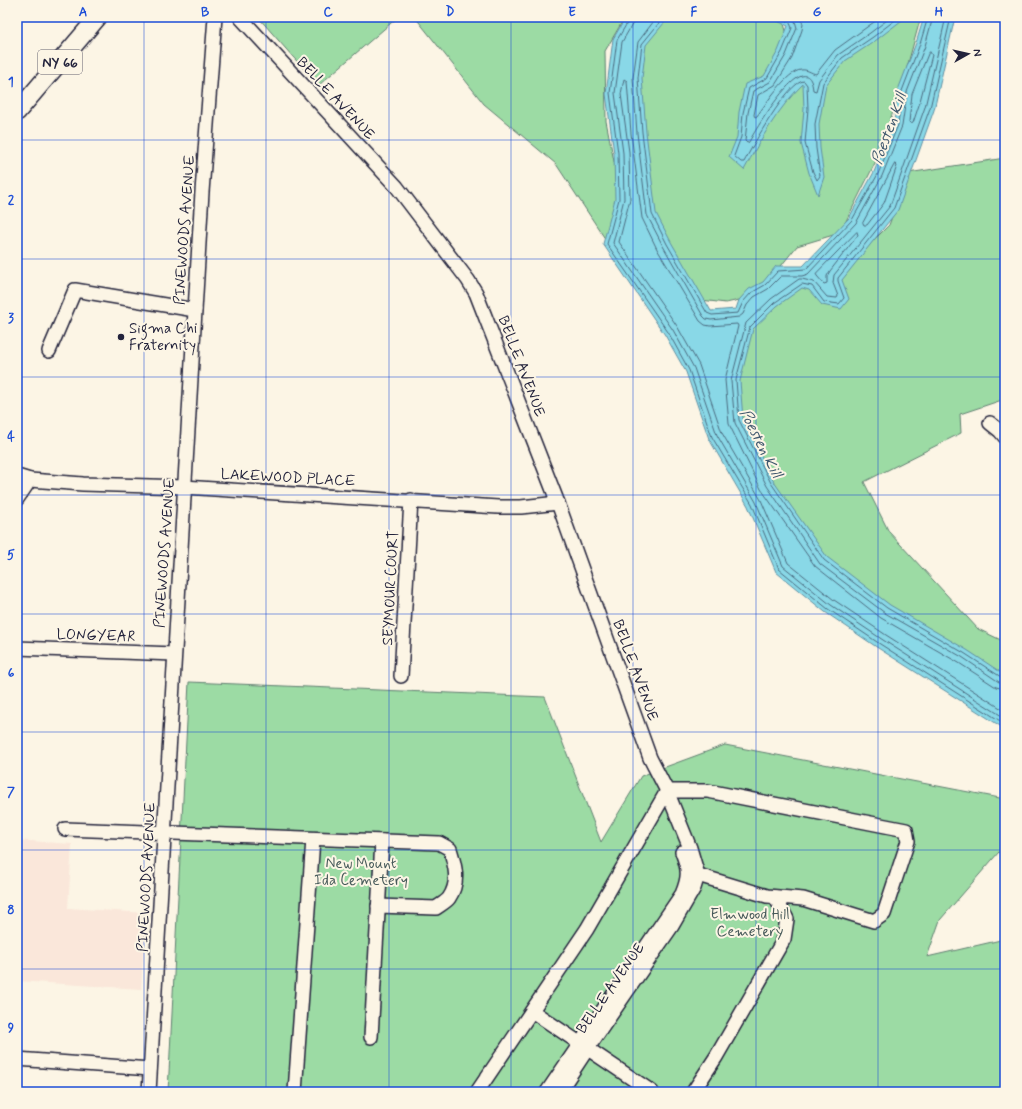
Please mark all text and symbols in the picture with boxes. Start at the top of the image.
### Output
text: A [79,4,87,21]
text: B [201,4,210,21]
text: C [323,4,333,21]
text: D [446,4,455,21]
text: E [568,4,576,21]
text: F [691,4,698,21]
text: G [813,4,822,21]
text: H [935,4,944,21]
north arrow [948,34,988,74]
text: N [969,48,984,57]
road number: NY 66 [38,50,82,74]
street label: BELLE AVENUE [292,53,379,145]
text: 1 [8,74,14,91]
water label: Poesten Kill [867,89,912,167]
street label: PINEWOODS AVENUE [170,154,200,306]
text: 2 [8,192,15,209]
text: 3 [8,310,14,327]
street label: BELLE AVENUE [493,313,550,420]
place label: Sigma Chi Fraternity [129,319,197,356]
marker: Sigma Chi Fraternity [116,332,126,342]
water label: Poesten Kill [734,405,788,483]
text: 4 [7,429,15,446]
street label: LAKEWOOD PLACE [220,464,356,492]
street label: PINEWOODS AVENUE [150,477,180,629]
street label: SEYMOUR COURT [378,530,404,646]
text: 5 [7,547,15,564]
street label: BELLE AVENUE [607,617,663,724]
street label: LONGYEAR [56,625,136,647]
text: 6 [8,665,15,682]
text: 7 [7,784,15,801]
street label: PINEWOODS AVENUE [133,801,161,953]
park label: New Mount Ida Cemetery [314,854,408,891]
text: 8 [7,902,15,919]
park label: Elmwood Hill Cemetery [710,905,790,942]
street label: BELLE AVENUE [572,939,650,1038]
text: 9 [8,1020,15,1037]

